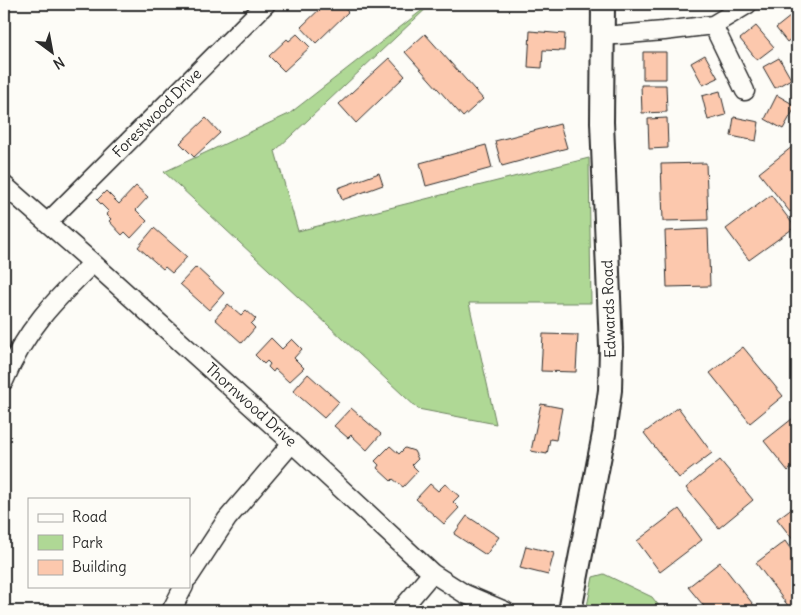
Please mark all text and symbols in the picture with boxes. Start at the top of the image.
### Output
north arrow [28,28,78,78]
text: N [50,53,68,73]
street label: Forestwood Drive [108,64,205,161]
street label: Edwards Road [597,259,620,358]
street label: Thornwood Drive [202,359,301,451]
legend [28,498,190,588]
text: Road [72,507,107,526]
text: Park [72,533,103,552]
text: Building [72,557,127,576]

